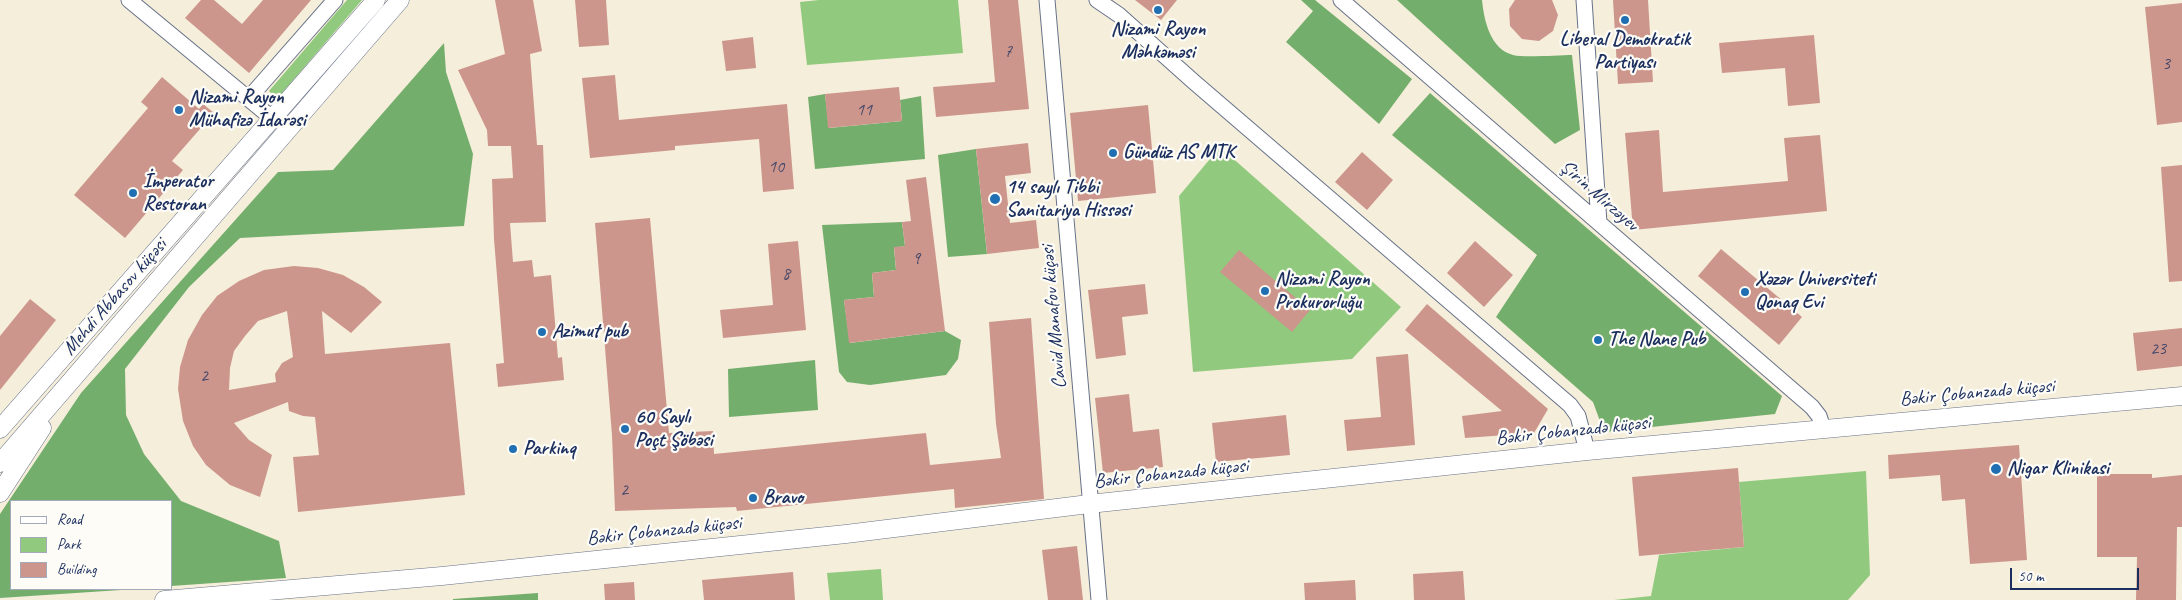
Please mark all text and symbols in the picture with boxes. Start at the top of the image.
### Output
marker: Nizami Rayon Məhkəməsi [1152,4,1164,16]
marker: Liberal Demokratik Partiyası [1619,14,1631,26]
place label: Nizami Rayon Məhkəməsi [1111,18,1205,65]
place label: Liberal Demokratik Partiyası [1560,28,1690,75]
house number: 7 [1004,41,1012,63]
house number: 3 [2162,53,2170,75]
place label: Nizami Rayon Mühafizə İdarəsi [189,86,306,133]
house number: 11 [856,99,872,121]
marker: Nizami Rayon Mühafizə İdarəsi [173,104,185,116]
place label: Gündüz AS MTK [1123,141,1234,165]
marker: Gündüz AS MTK [1107,147,1119,159]
street label: Şirin Mirzəyev [1555,155,1643,237]
house number: 10 [768,156,784,178]
place label: İmperator Restoran [143,170,213,217]
place label: 14 saylı Tibbi Sanitariya Hissəsi [1006,176,1131,223]
marker: İmperator Restoran [127,187,139,199]
marker: 14 saylı Tibbi Sanitariya Hissəsi [988,192,1002,206]
street label: Mehdi Abbasov küçəsi [58,234,172,360]
street label: Cavid Manafov küçəsi [1036,244,1072,390]
house number: 9 [912,248,920,270]
house number: 8 [782,263,790,285]
place label: Nizami Rayon Prokurorluğu [1275,268,1370,315]
place label: Xəzər Universiteti Qonaq Evi [1755,268,1875,315]
marker: Nizami Rayon Prokurorluğu [1259,285,1271,297]
marker: Xəzər Universiteti Qonaq Evi [1739,286,1751,298]
place label: Azimut pub [552,320,628,344]
marker: Azimut pub [536,326,548,338]
place label: The Nane Pub [1608,328,1705,352]
marker: The Nane Pub [1592,334,1604,346]
house number: 23 [2150,338,2166,360]
house number: 2 [200,365,208,387]
street label: Bəkir Çobanzadə küçəsi [1899,374,2055,412]
place label: 60 Saylı Poçt Şöbəsi [635,406,713,453]
street label: Bəkir Çobanzadə küçəsi [1495,411,1651,451]
marker: 60 Saylı Poçt Şöbəsi [619,423,631,435]
place label: Parkinq [523,437,576,461]
marker: Parkinq [507,443,519,455]
street label: Bəkir Çobanzadə küçəsi [1093,454,1249,494]
place label: Nigar Klinikasi [2007,457,2109,481]
marker: Nigar Klinikasi [1989,462,2003,476]
house number: 2 [620,479,628,501]
place label: Bravo [763,486,803,510]
marker: Bravo [747,492,759,504]
legend [10,500,172,590]
text: Road [57,510,82,529]
street label: Bəkir Çobanzadə küçəsi [586,511,742,551]
text: Park [57,535,81,554]
scale bar [2012,558,2141,590]
text: Building [57,560,96,579]
text: 50 m [2018,567,2044,586]

